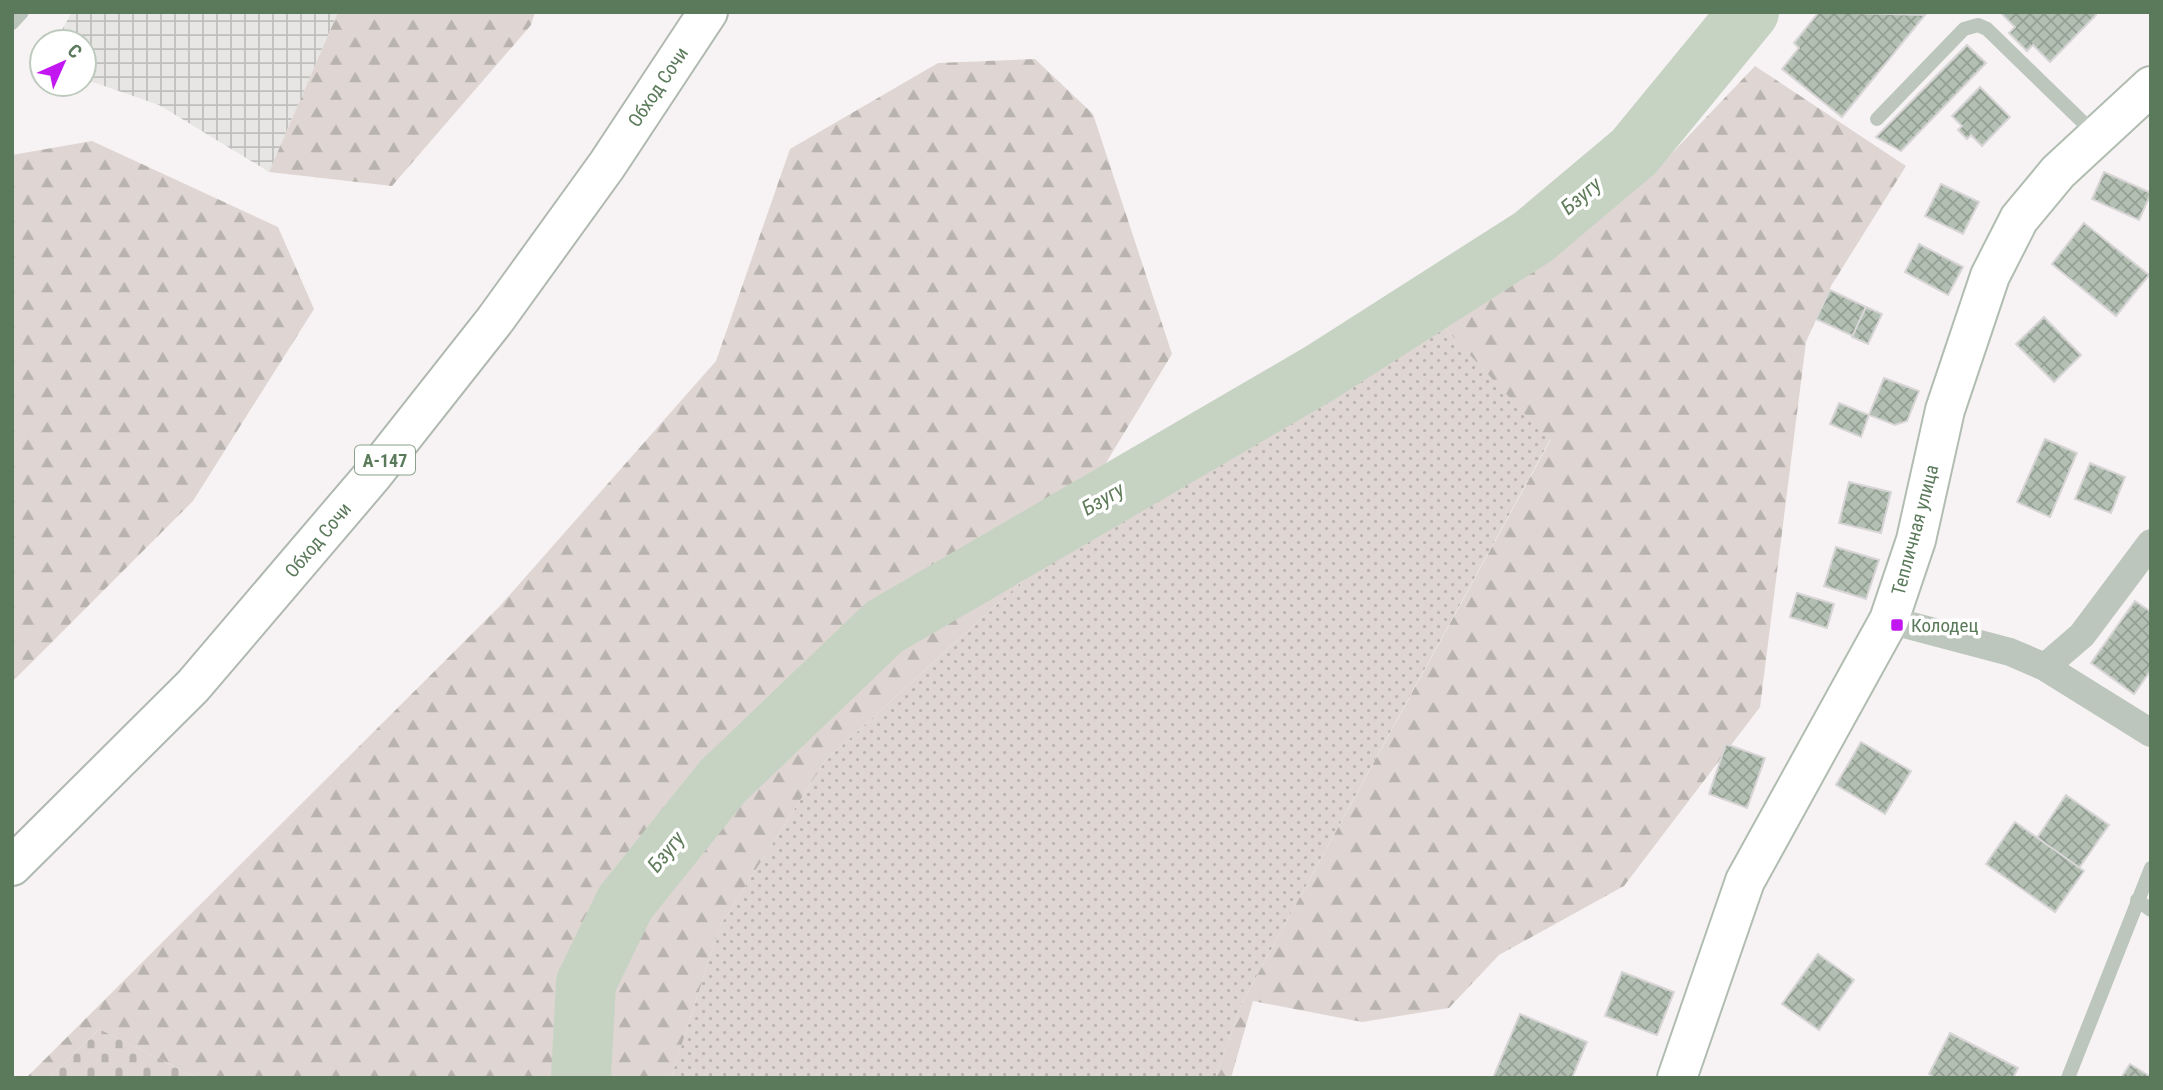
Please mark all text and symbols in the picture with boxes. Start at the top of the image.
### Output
north arrow [28,28,98,98]
text: С [63,39,87,63]
street label: Обход Сочи [623,43,693,131]
water label: Бзугу [1556,172,1606,220]
road number: А-147 [355,446,415,474]
street label: Тепличная улица [1887,462,1943,598]
water label: Бзугу [1078,477,1129,521]
street label: Обход Сочи [280,498,356,582]
place label: Колодец [1911,614,1978,637]
marker: Колодец [1889,617,1905,633]
water label: Бзугу [643,827,690,877]

